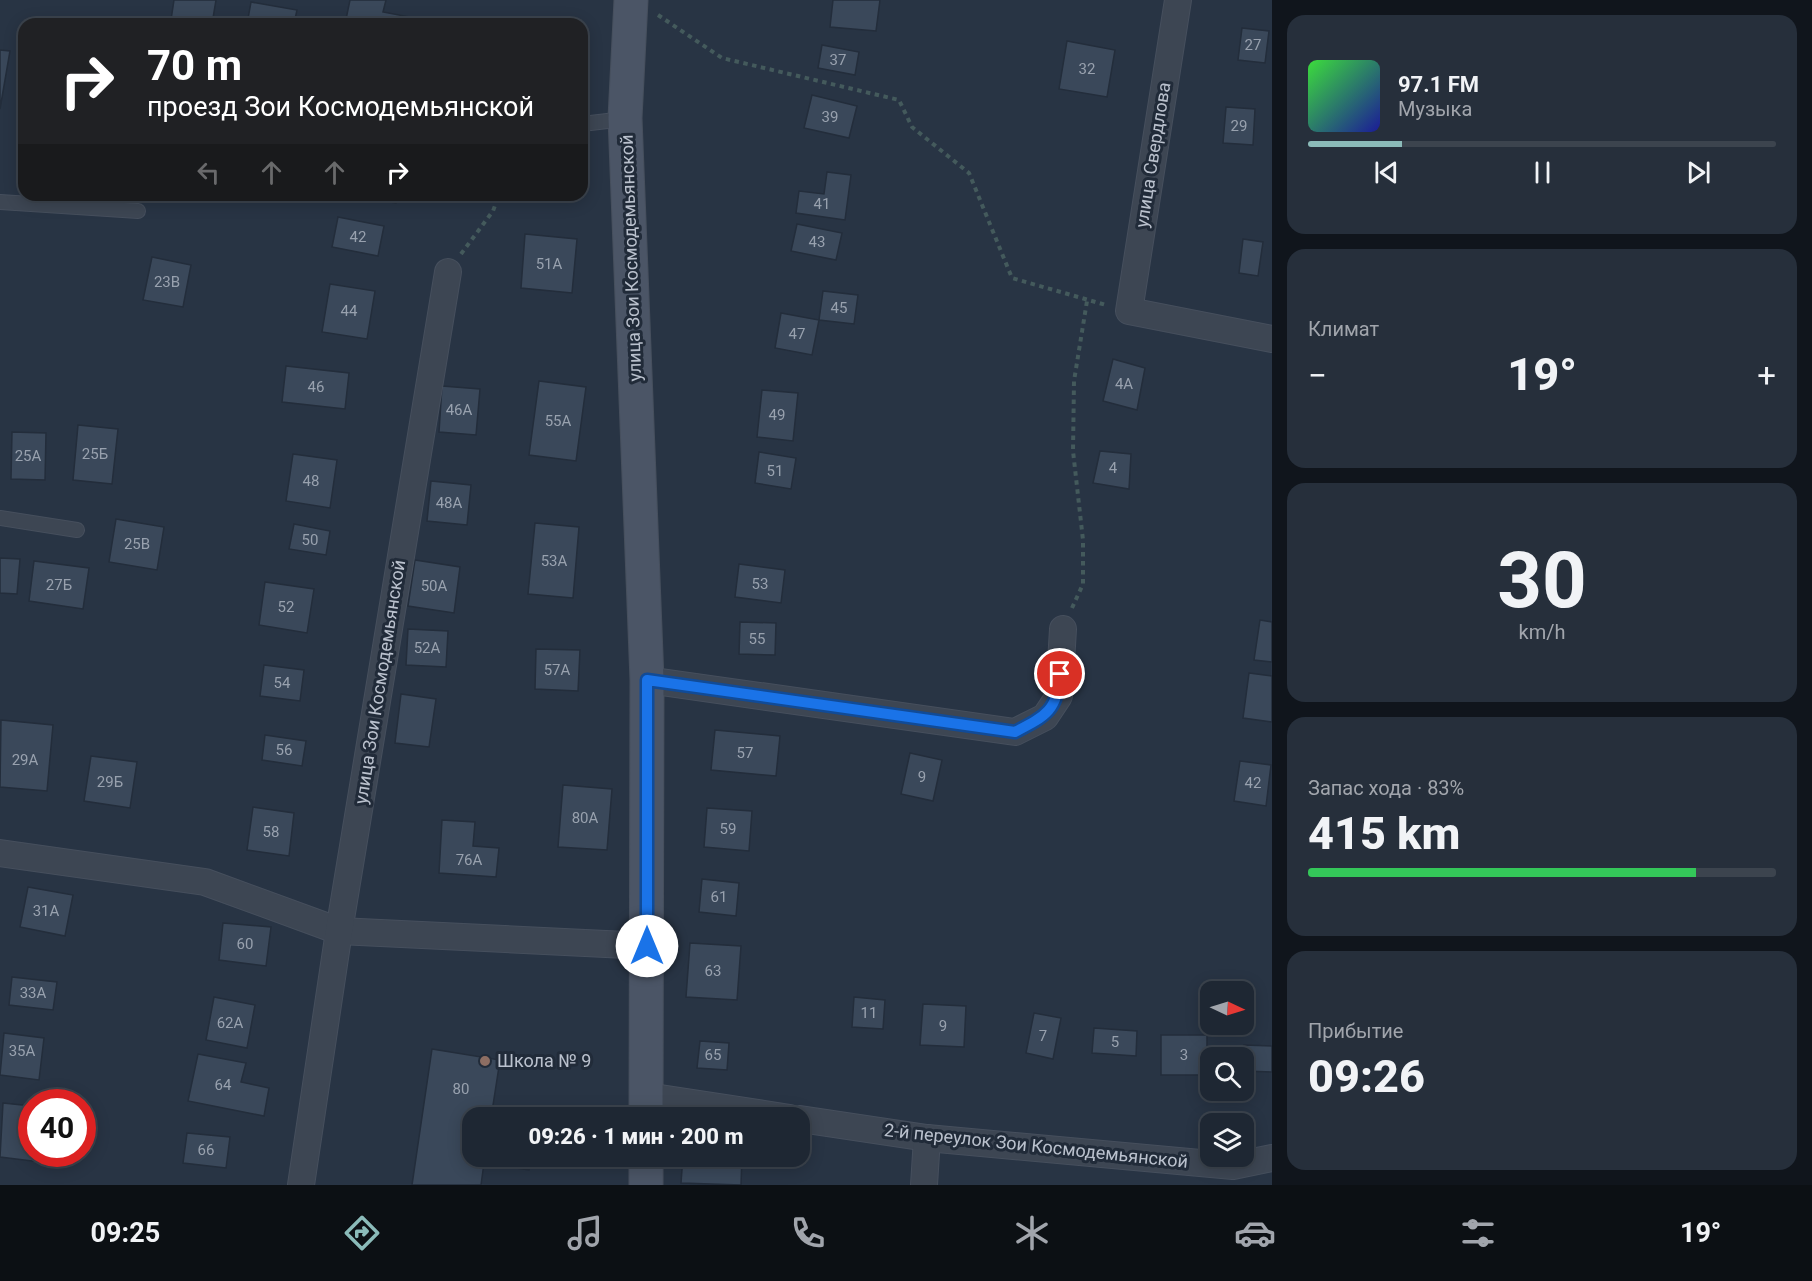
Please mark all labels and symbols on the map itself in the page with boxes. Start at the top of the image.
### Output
house number: 27 [1245,36,1261,54]
house number: 37 [830,51,846,69]
house number: 32 [1079,60,1095,78]
street label: улица Свердлова [1131,81,1174,229]
house number: 39 [822,108,838,126]
house number: 29 [1231,117,1247,135]
street label: улица Зои Космодемьянской [616,134,645,382]
house number: 41 [814,195,830,213]
house number: 42 [350,228,366,246]
house number: 43 [809,233,825,251]
house number: 51А [536,255,563,273]
house number: 23В [154,273,180,291]
house number: 45 [831,299,847,317]
house number: 44 [341,302,358,320]
house number: 47 [789,325,805,343]
house number: 4А [1115,375,1133,393]
house number: 46 [308,378,324,396]
house number: 46А [446,401,473,419]
house number: 49 [769,406,785,424]
house number: 55А [545,412,572,430]
house number: 25Б [82,445,108,463]
house number: 25А [15,447,42,465]
house number: 4 [1109,459,1118,477]
house number: 51 [767,462,783,480]
house number: 48 [303,472,319,490]
house number: 48А [436,494,463,512]
house number: 50 [302,531,318,549]
house number: 25В [124,535,150,553]
house number: 53А [541,552,568,570]
street label: улица Зои Космодемьянской [350,558,409,806]
house number: 53 [752,575,768,593]
house number: 27Б [46,576,72,594]
house number: 50А [421,577,448,595]
house number: 52 [278,598,294,616]
house number: 55 [749,630,765,648]
house number: 52А [414,639,441,657]
pin [1034,648,1085,699]
house number: 57А [544,661,571,679]
house number: 54 [274,674,291,692]
house number: 56 [276,741,292,759]
house number: 57 [737,744,753,762]
house number: 29А [12,751,39,769]
house number: 9 [918,768,926,786]
house number: 29Б [97,773,123,791]
house number: 42 [1245,774,1261,792]
house number: 80А [572,809,599,827]
house number: 59 [720,820,736,838]
house number: 58 [263,823,279,841]
house number: 76А [456,851,483,869]
house number: 61 [711,888,727,906]
house number: 31А [33,902,60,920]
position arrow [615,914,679,978]
house number: 60 [237,935,253,953]
house number: 63 [705,962,721,980]
north arrow [1200,981,1254,1035]
house number: 33А [20,984,47,1002]
house number: 11 [861,1004,877,1022]
house number: 62А [217,1014,244,1032]
house number: 9 [939,1017,947,1035]
house number: 7 [1039,1027,1047,1045]
house number: 5 [1111,1033,1119,1051]
house number: 35А [9,1042,36,1060]
house number: 65 [705,1046,721,1064]
house number: 3 [1180,1046,1188,1064]
place label: Школа № 9 [497,1050,591,1071]
marker: Школа № 9 [478,1054,492,1068]
house number: 64 [215,1076,232,1094]
house number: 80 [453,1080,469,1098]
speed limit sign: 40 [18,1089,96,1167]
street label: 2-й переулок Зои Космодемьянской [883,1119,1189,1172]
house number: 66 [198,1141,214,1159]

